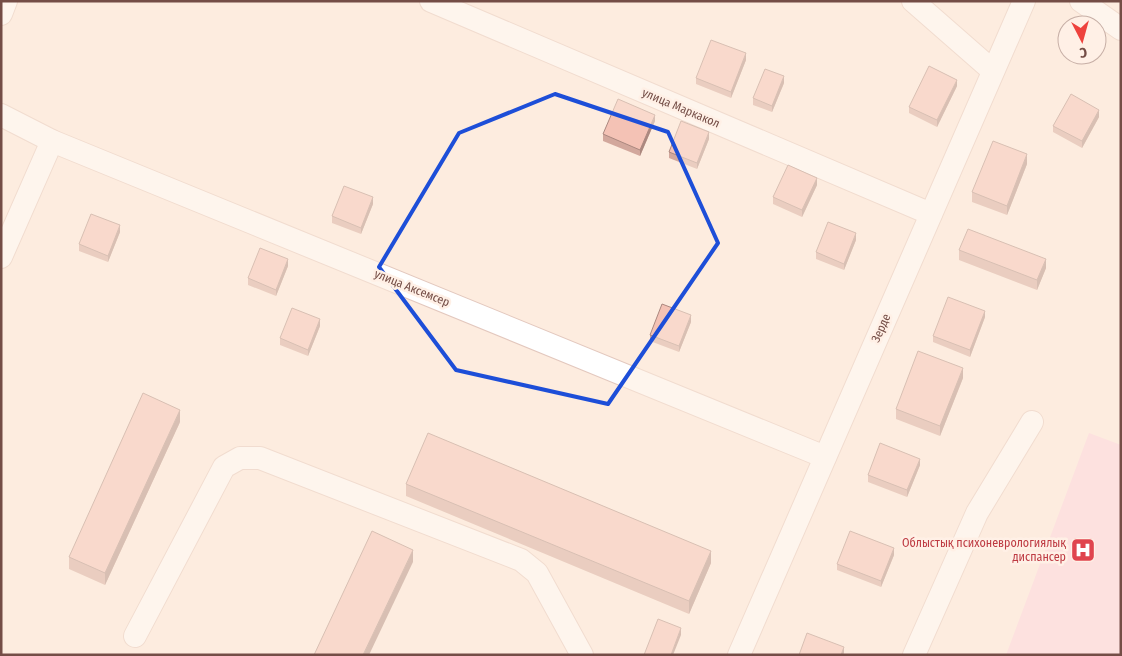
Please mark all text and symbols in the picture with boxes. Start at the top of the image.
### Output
north arrow [1057,15,1107,65]
text: С [1078,44,1088,61]
street label: улица Маркакол [640,85,722,131]
street label: улица Аксемсер [372,267,452,309]
street label: Зерде [869,311,893,344]
place label: Облыстық психоневрологиялық диспансер [902,536,1066,564]
hospital icon: Облыстық психоневрологиялық диспансер [1070,537,1096,563]

